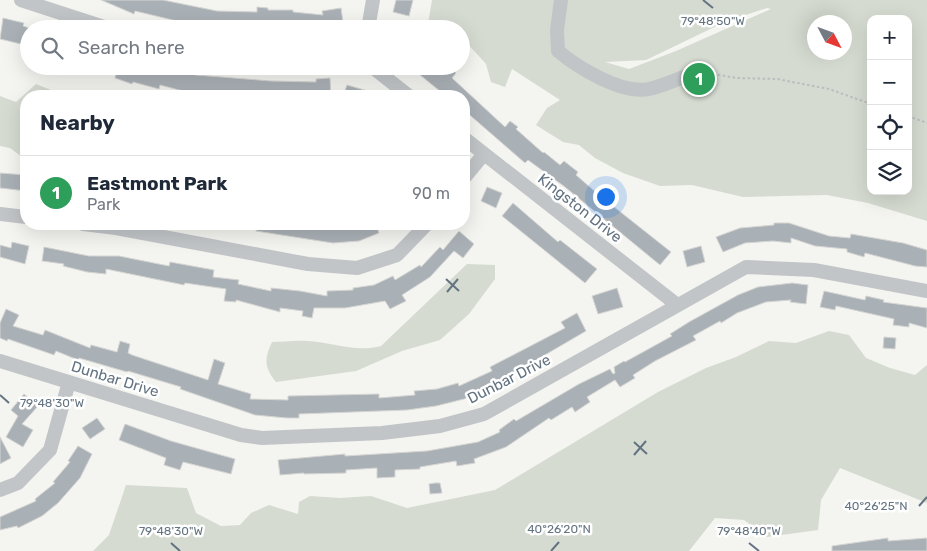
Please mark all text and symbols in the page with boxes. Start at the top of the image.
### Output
text: 79°48'50"W [681,14,745,28]
north arrow [807,15,852,60]
map controls [867,15,912,195]
button: + [867,15,912,60]
search box [20,20,470,75]
icon: search [38,34,66,62]
text: Search here [78,36,185,59]
pin: 1 [683,60,715,98]
button: − [867,60,912,105]
button: locate [867,105,912,150]
text: Nearby [40,110,115,135]
button: layers [867,150,912,195]
street label: Kingston Drive [534,170,626,246]
text: Eastmont Park [87,172,227,195]
text: 1 [52,184,60,203]
text: 90 m [412,184,450,203]
your location [593,184,619,210]
text: Park [87,195,120,214]
street label: Dunbar Drive [464,350,554,408]
street label: Dunbar Drive [69,357,161,401]
text: 79°48'30"W [20,396,84,410]
text: 40°26'25"N [844,499,908,513]
text: 40°26'20"N [527,522,591,536]
text: 79°48'30"W [139,524,203,538]
text: 79°48'40"W [717,524,781,538]

